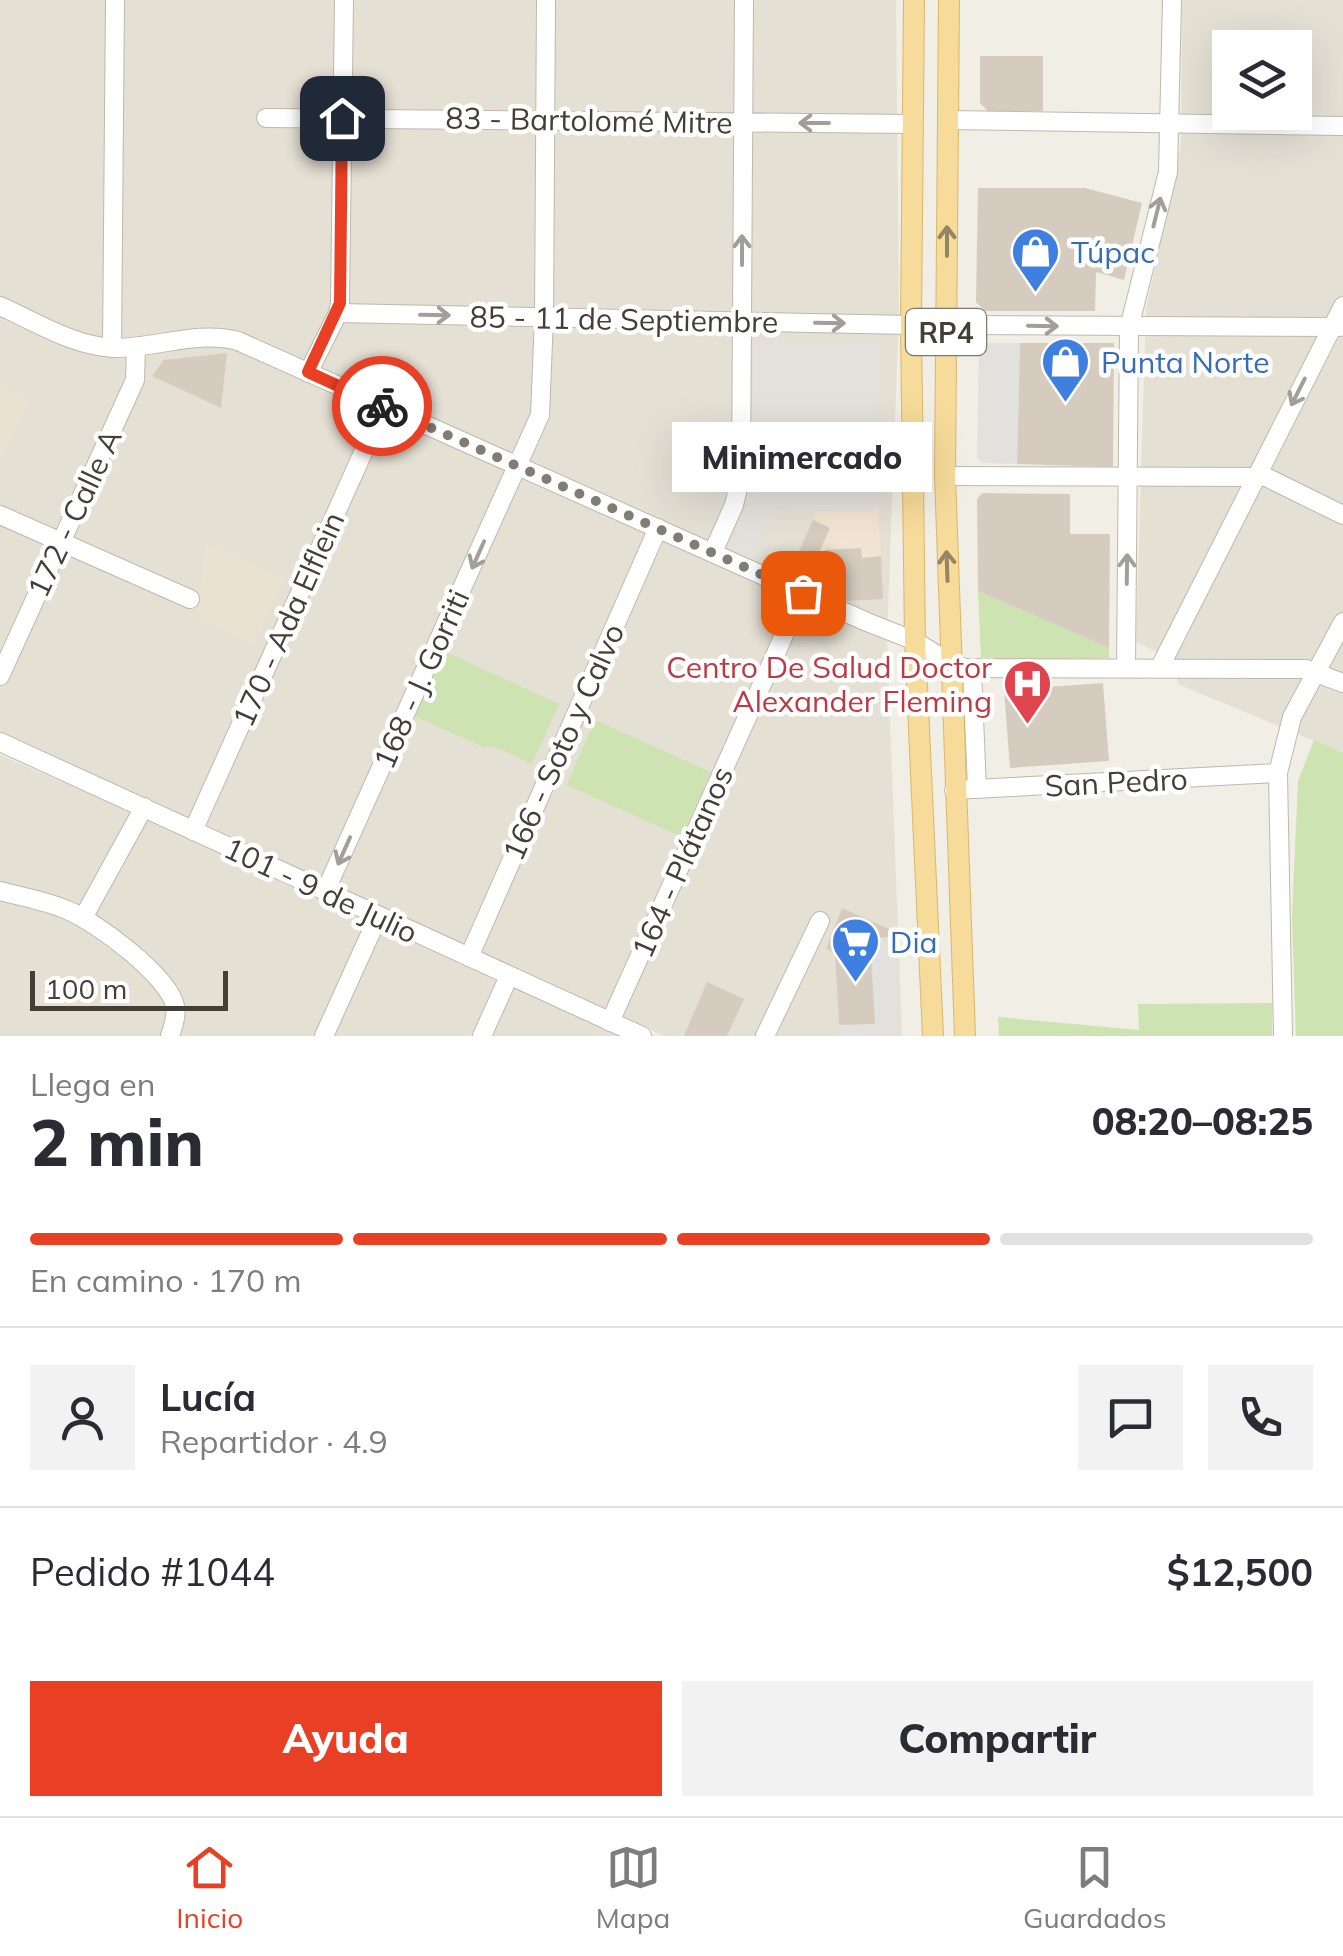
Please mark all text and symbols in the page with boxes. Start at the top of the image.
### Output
map controls [1212,30,1312,130]
button: layers [1212,30,1312,130]
pin [300,76,385,161]
icon: home [315,91,370,146]
street label: 83 - Bartolomé Mitre [445,98,733,142]
one-way arrow [799,114,832,132]
one-way arrow [1149,197,1168,228]
one-way arrow [937,225,956,257]
shop icon: Túpac [1010,226,1062,294]
place label: Túpac [1071,233,1155,271]
one-way arrow [732,234,752,266]
street label: 85 - 11 de Septiembre [469,297,779,341]
one-way arrow [419,306,451,325]
road number: RP4 [906,309,986,355]
one-way arrow [814,313,846,332]
one-way arrow [1026,316,1059,336]
shop icon: Punta Norte [1040,336,1092,404]
place label: Punta Norte [1101,343,1269,381]
courier [332,356,432,456]
one-way arrow [1288,377,1307,407]
icon: bike [355,379,410,434]
street label: 172 - Calle A [19,423,129,603]
callout: Minimercado [673,423,933,493]
text: Minimercado [702,437,902,477]
street label: 170 - Ada Elflein [224,506,352,732]
one-way arrow [467,539,486,569]
one-way arrow [938,550,957,582]
pin [761,551,846,636]
one-way arrow [1118,554,1136,586]
icon: bag [776,566,831,621]
street label: 168 - J. Gorriti [365,583,477,775]
street label: 166 - Soto y Calvo [494,618,632,866]
place label: Centro De Salud Doctor Alexander Fleming [666,648,992,720]
hospital icon: Centro De Salud Doctor Alexander Fleming [1001,658,1053,726]
street label: San Pedro [1044,759,1188,805]
street label: 164 - Plátanos [623,761,741,963]
street label: 101 - 9 de Julio [218,829,424,951]
one-way arrow [334,835,352,866]
supermarket icon: Dia [829,916,881,984]
place label: Dia [890,923,938,961]
scale bar [30,966,228,1010]
text: 100 m [45,971,127,1006]
text: Llega en [30,1064,155,1104]
text: 08:20–08:25 [1092,1097,1313,1145]
text: 2 min [30,1101,204,1182]
text: En camino · 170 m [30,1260,302,1300]
button: person [30,1365,135,1470]
button: chat [1078,1365,1183,1470]
button: phone [1208,1365,1313,1470]
text: Lucía [160,1373,256,1421]
text: Repartidor · 4.9 [160,1421,388,1461]
text: Pedido #1044 [30,1548,275,1596]
text: $12,500 [1167,1548,1313,1596]
button: Ayuda [30,1681,662,1796]
button: Compartir [682,1681,1313,1796]
tab: Inicio [176,1840,243,1935]
tab: Mapa [596,1840,670,1935]
tab: Guardados [1023,1840,1167,1935]

